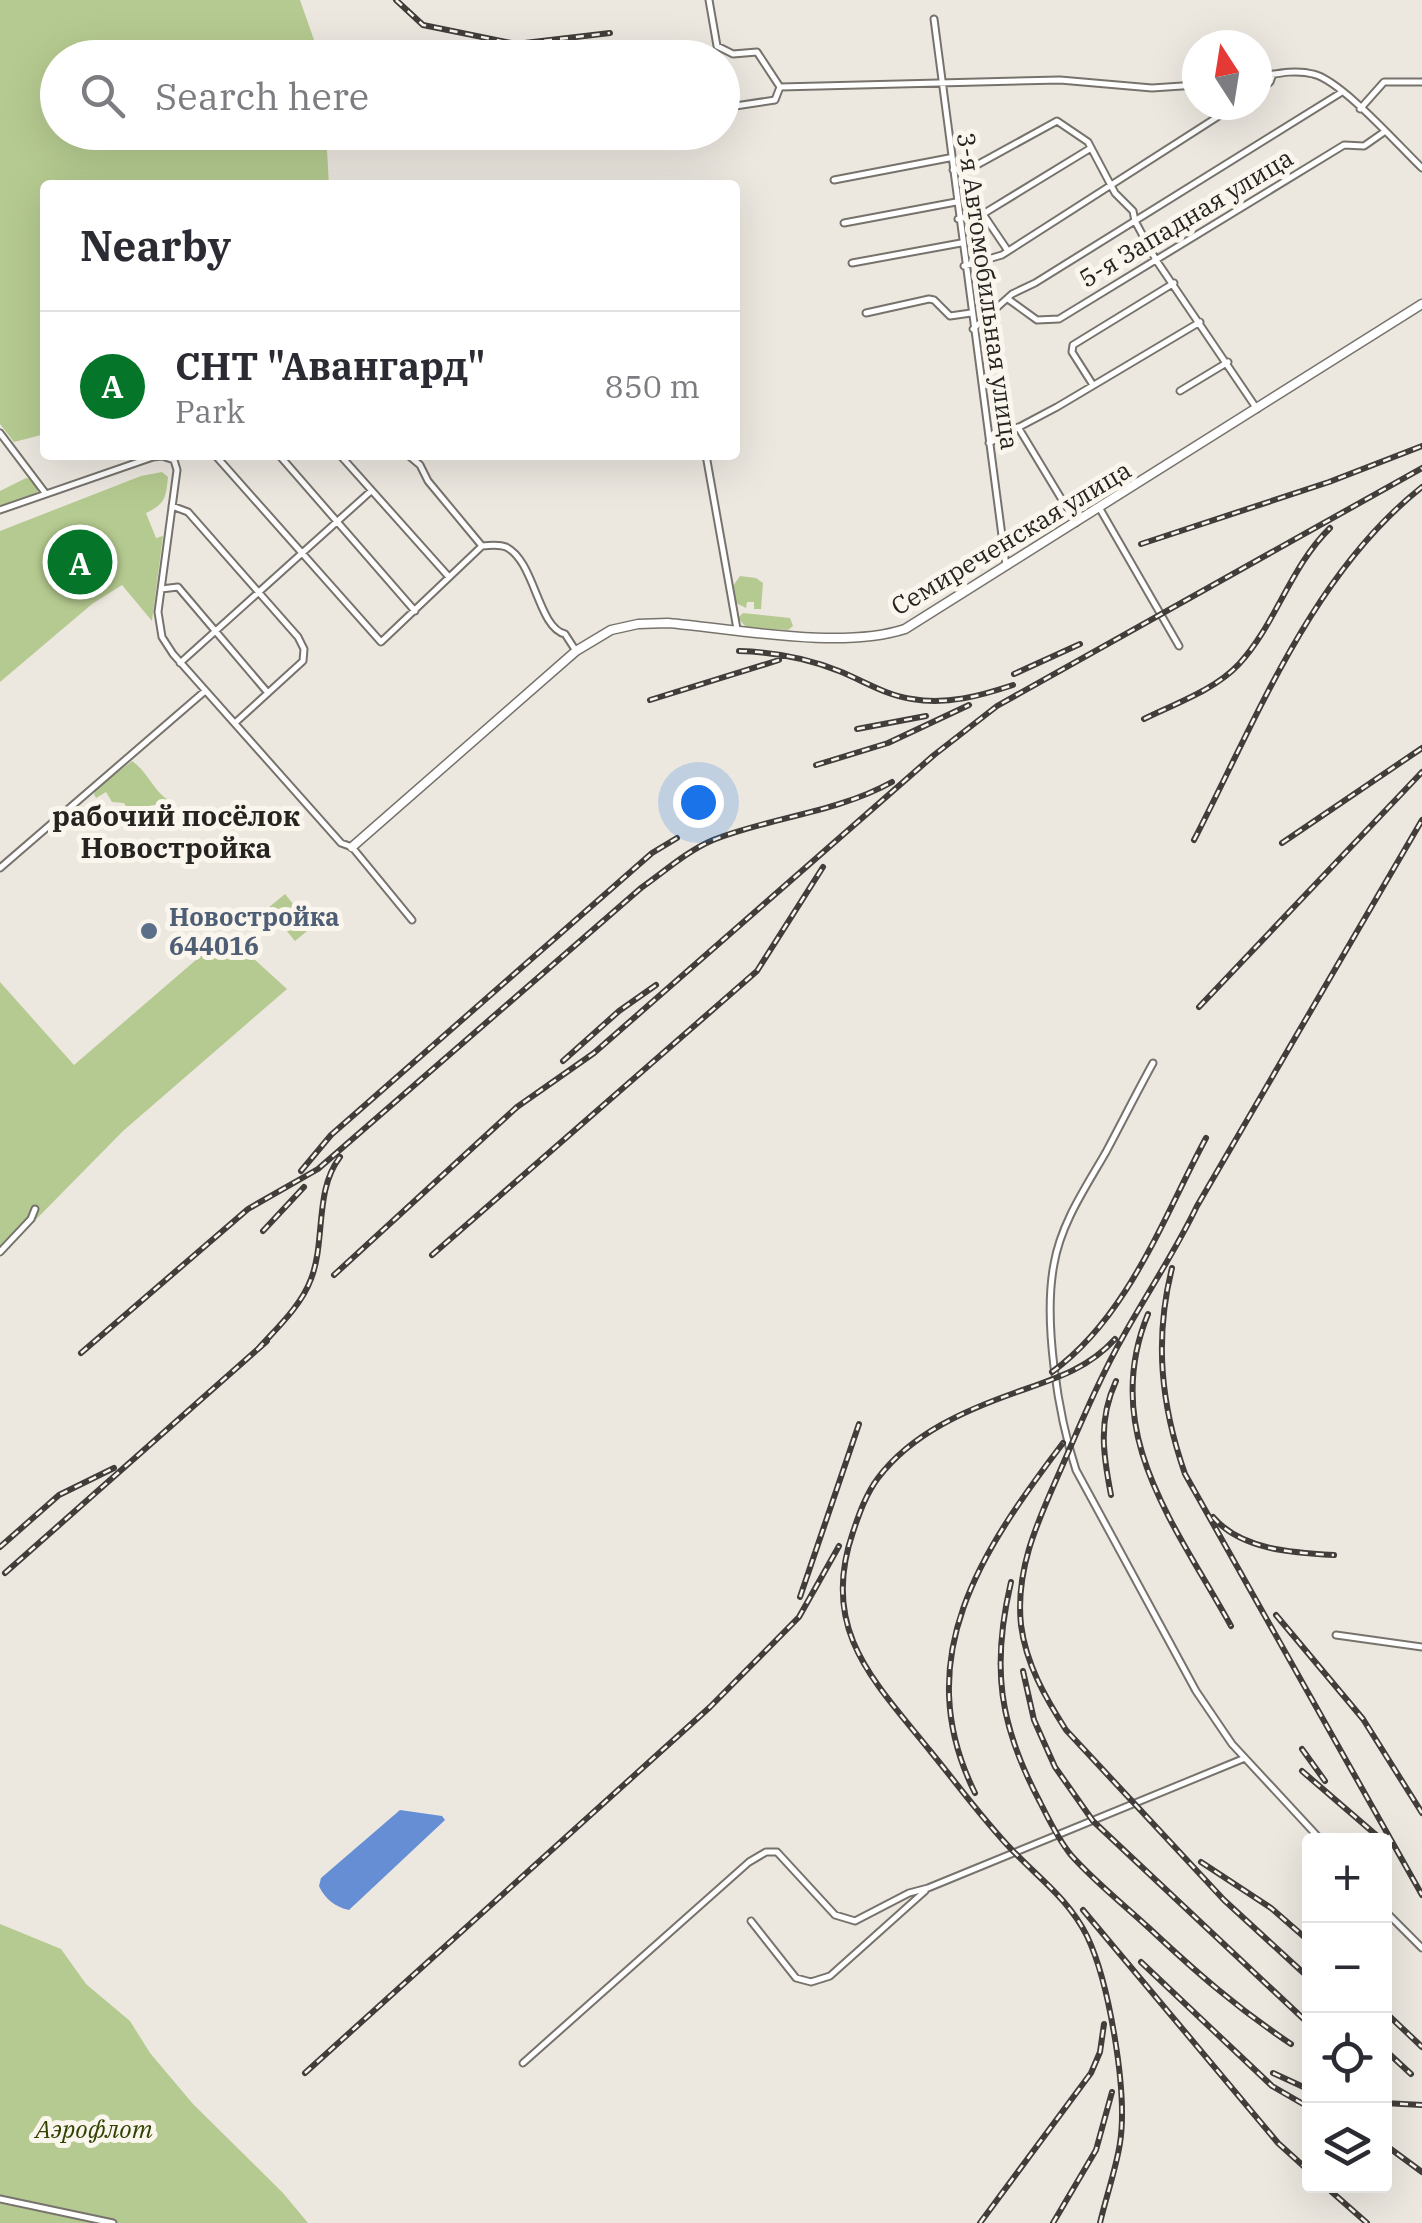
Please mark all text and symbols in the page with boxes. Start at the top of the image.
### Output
north arrow [1182,30,1272,120]
search box [40,40,740,150]
icon: search [75,68,130,123]
text: Search here [155,71,369,120]
street label: 3-я Автомобильная улица [950,130,1027,452]
street label: 5-я Западная улица [1073,141,1299,295]
text: Nearby [80,218,231,273]
text: СНТ "Авангард" [175,341,486,390]
text: A [101,365,124,407]
text: 850 m [604,365,700,407]
text: Park [175,390,245,432]
street label: Семиреченская улица [885,453,1137,622]
pin: A [48,524,112,600]
your location [673,777,724,828]
district label: рабочий посёлок Новостройка [52,797,300,866]
place label: Новостройка 644016 [169,900,339,962]
marker: Новостройка 644016 [138,920,160,942]
map controls [1302,1833,1392,2193]
button: + [1302,1833,1392,1923]
button: − [1302,1923,1392,2013]
button: locate [1302,2013,1392,2103]
button: layers [1302,2103,1392,2193]
park label: Аэрофлот [33,2112,153,2145]

